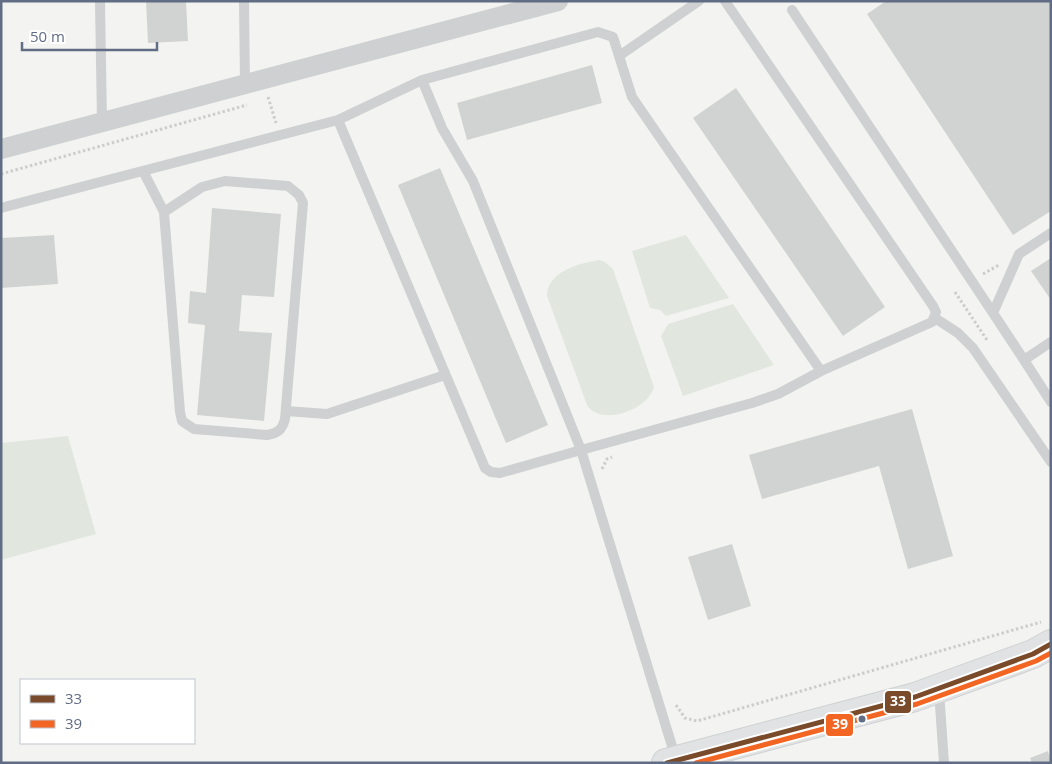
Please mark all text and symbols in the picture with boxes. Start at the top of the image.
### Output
scale bar [22,20,158,52]
text: 50 m [30,26,65,46]
legend [20,679,195,744]
text: 33 [65,688,82,708]
line badge: 33 [884,690,912,714]
text: 33 [890,691,906,710]
text: 39 [65,713,82,733]
line badge: 39 [825,713,854,737]
text: 39 [832,714,848,733]
unlabelled marker [857,714,867,724]

